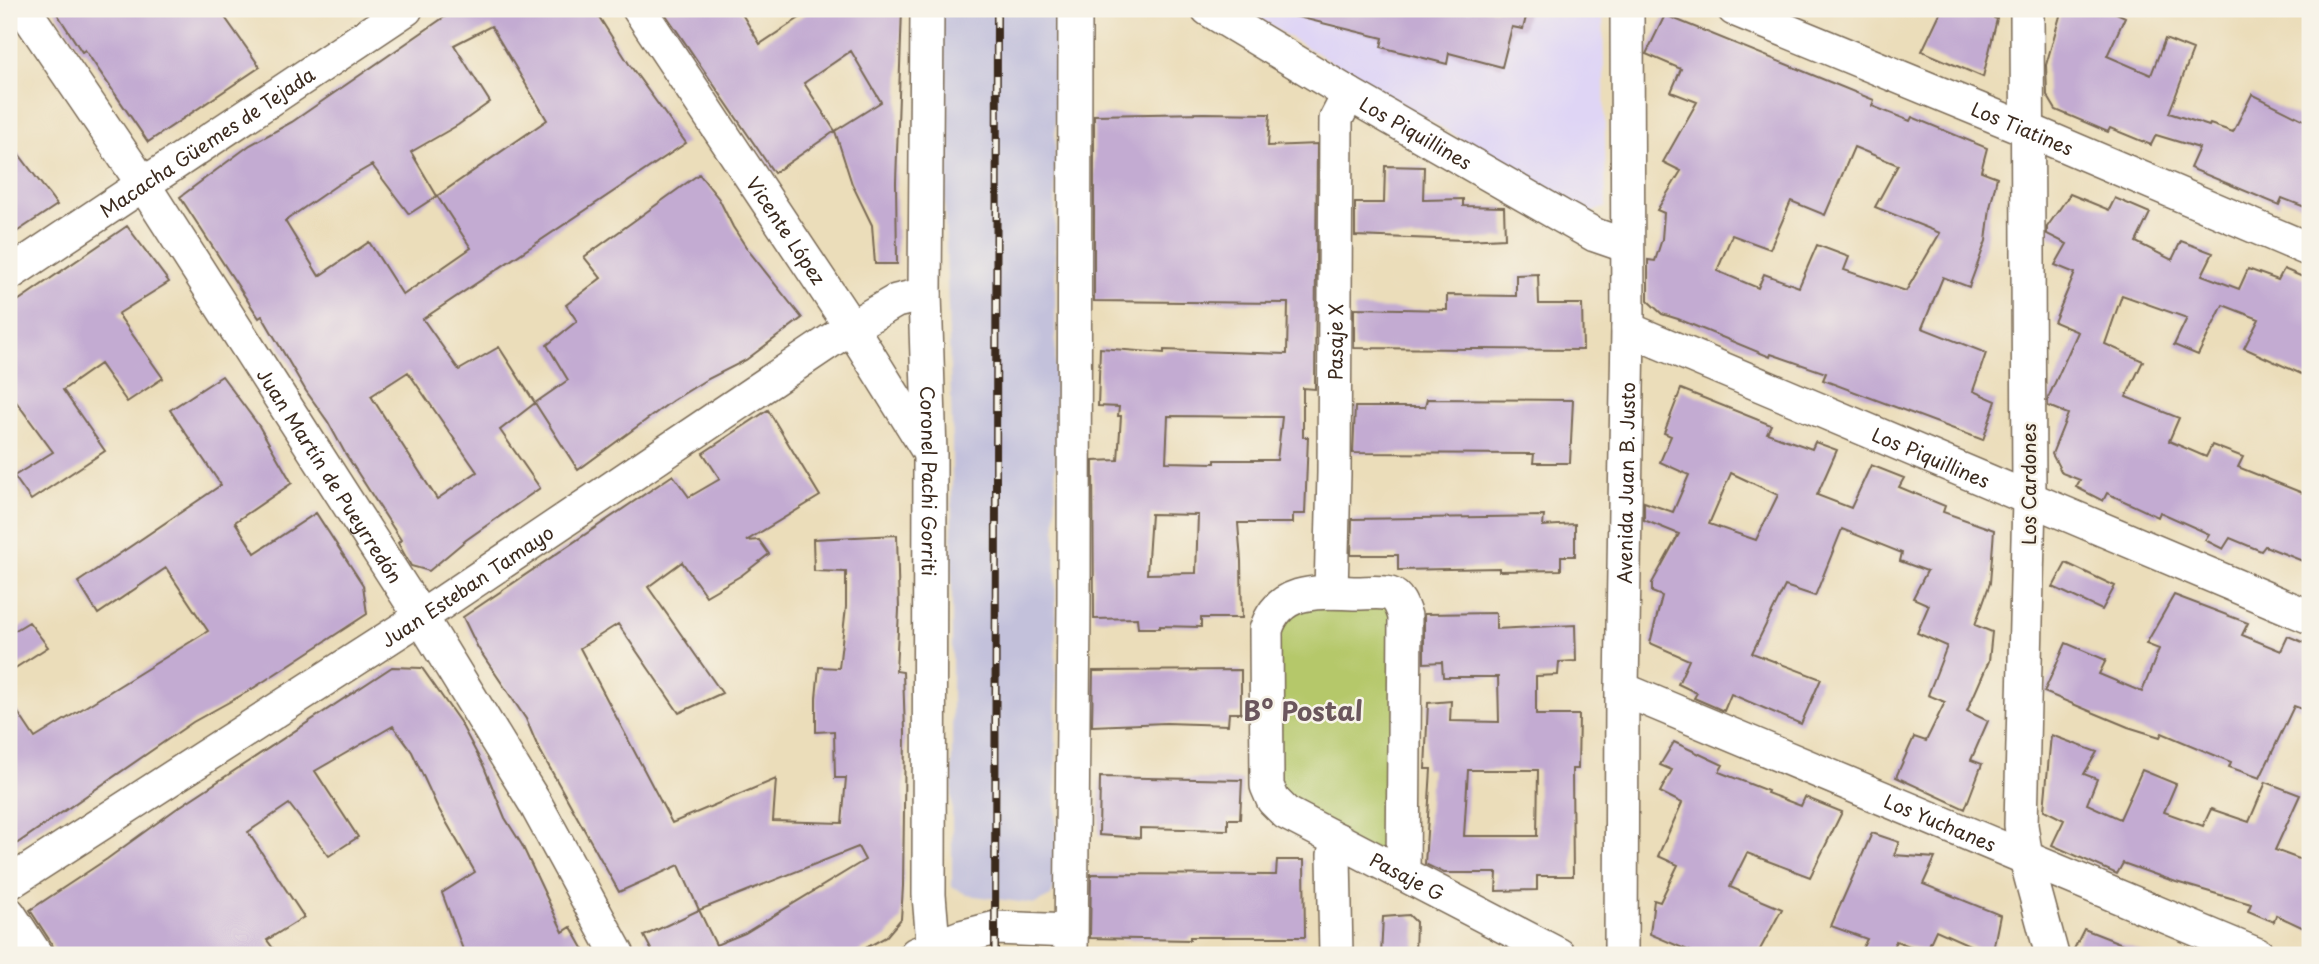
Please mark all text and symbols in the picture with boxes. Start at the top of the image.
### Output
street label: Macacha Güemes de Tejada [94,60,320,224]
street label: Los Piquillines [1355,89,1477,176]
street label: Los Tiatines [1967,94,2078,162]
street label: Vicente López [740,171,833,290]
street label: Pasaje X [1321,304,1349,380]
street label: Juan Martín de Pueyrredón [251,362,410,588]
street label: Avenida Juan B. Justo [1610,382,1641,584]
street label: Coronel Pachi Gorriti [914,385,944,576]
street label: Los Piquillines [1868,420,1994,494]
street label: Los Cardones [2014,423,2042,545]
street label: Juan Esteban Tamayo [375,518,559,653]
district label: Bº Postal [1243,691,1363,730]
street label: Los Yuchanes [1880,786,2001,858]
street label: Pasaje G [1365,845,1450,907]

